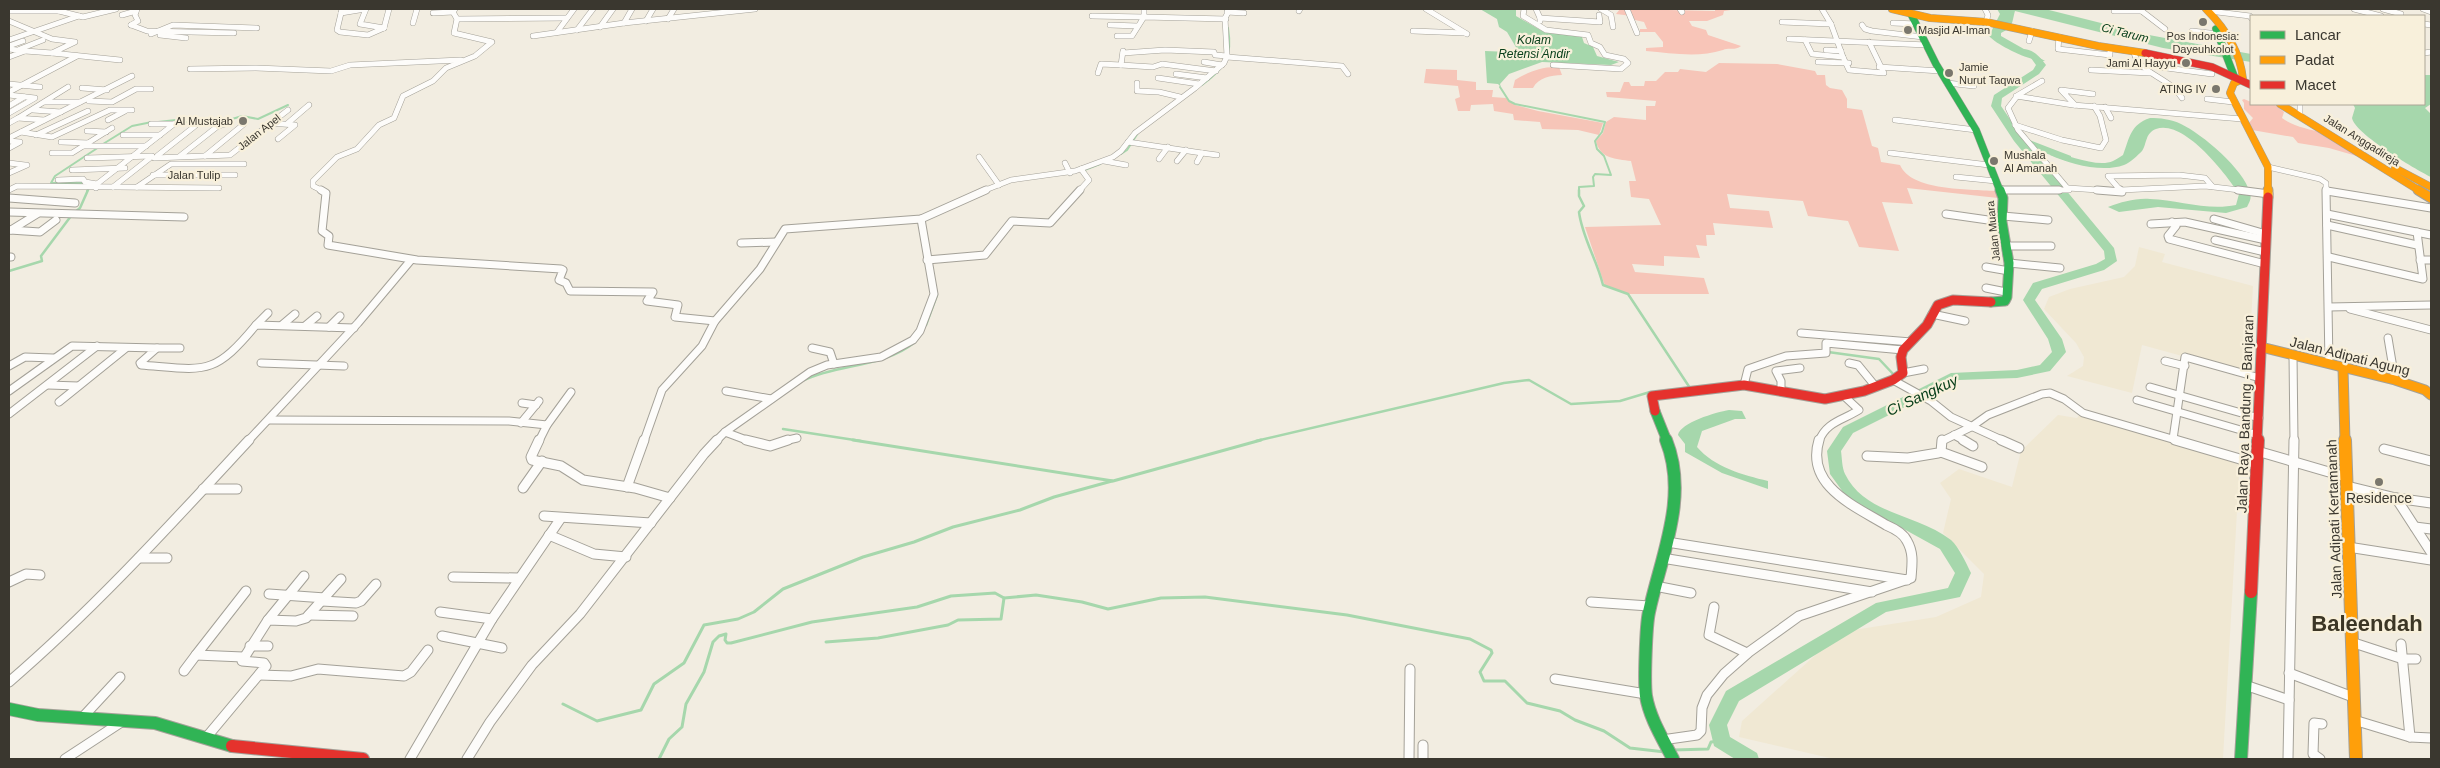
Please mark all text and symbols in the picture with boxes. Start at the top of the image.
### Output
legend [2250,15,2425,105]
marker: Pos Indonesia: Dayeuhkolot [2197,16,2209,28]
water label: Ci Tarum [2100,20,2150,46]
marker: Masjid Al-Iman [1902,24,1914,36]
place label: Masjid Al-Iman [1918,24,1990,36]
text: Lancar [2295,26,2341,43]
place label: Pos Indonesia: Dayeuhkolot [2167,30,2239,55]
water label: Kolam Retensi Andir [1498,33,1571,61]
text: Padat [2295,51,2335,68]
place label: Jami Al Hayyu [2106,57,2176,69]
marker: Jami Al Hayyu [2180,57,2192,69]
place label: Jamie Nurut Taqwa [1959,61,2021,86]
marker: Jamie Nurut Taqwa [1943,67,1955,79]
text: Macet [2295,76,2337,93]
place label: ATING IV [2160,83,2207,95]
marker: ATING IV [2210,83,2222,95]
street label: Jalan Apel [235,112,283,152]
street label: Jalan Anggadireja [2322,112,2403,169]
place label: Al Mustajab [176,115,233,127]
marker: Al Mustajab [237,115,249,127]
place label: Mushala Al Amanah [2004,149,2057,174]
marker: Mushala Al Amanah [1988,155,2000,167]
street label: Jalan Tulip [168,169,220,181]
street label: Jalan Muara [1984,199,2002,262]
street label: Jalan Raya Bandung - Banjaran [2234,315,2256,513]
street label: Jalan Adipati Agung [2288,333,2412,379]
water label: Ci Sangkuy [1884,370,1962,419]
street label: Jalan Adipati Kertamanah [2323,439,2345,599]
marker: Residence [2373,476,2385,488]
place label: Residence [2346,490,2412,506]
district label: Baleendah [2311,611,2423,636]

